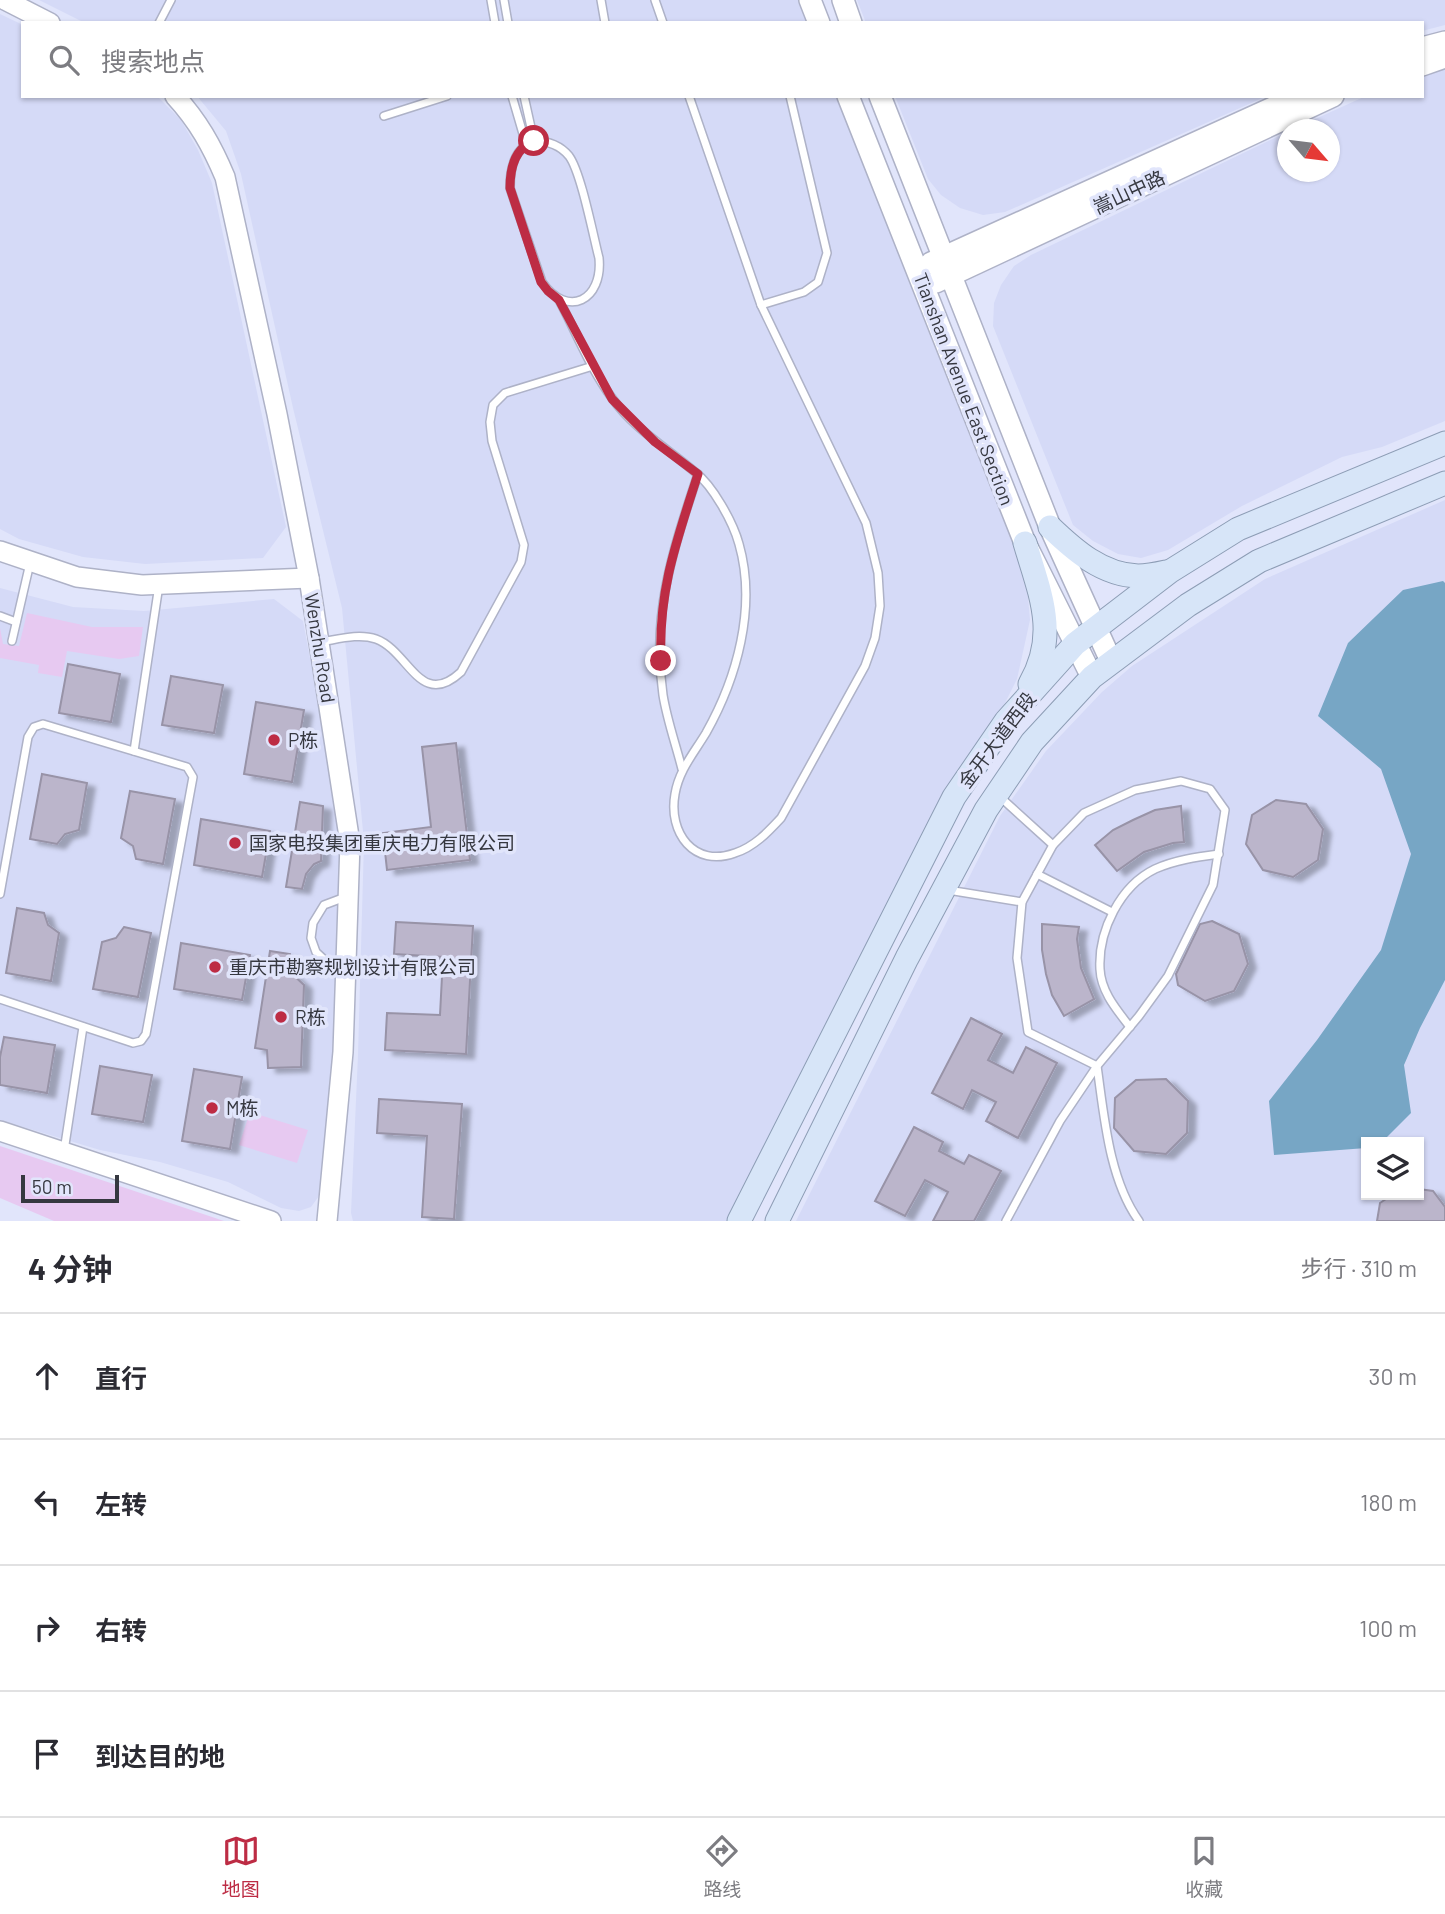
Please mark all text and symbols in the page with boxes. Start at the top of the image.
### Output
search box [21,21,1424,98]
icon: search [45,41,83,79]
text: 搜索地点 [101,45,205,76]
north arrow [1277,119,1340,182]
route start [518,125,549,156]
street label: 嵩山中路 [1089,165,1168,218]
street label: Tianshan Avenue East Section [909,269,1019,508]
street label: Wenzhu Road [300,591,341,704]
route end [645,645,676,676]
street label: 金开大道西段 [953,687,1040,792]
place label: P栋 [288,728,318,751]
marker: P栋 [266,732,282,748]
place label: 国家电投集团重庆电力有限公司 [249,831,515,854]
marker: 国家电投集团重庆电力有限公司 [227,835,243,851]
place label: 重庆市勘察规划设计有限公司 [229,955,476,978]
marker: 重庆市勘察规划设计有限公司 [207,959,223,975]
place label: R栋 [295,1005,326,1028]
marker: R栋 [273,1009,289,1025]
place label: M栋 [226,1096,259,1119]
marker: M栋 [204,1100,220,1116]
map controls [1361,1137,1424,1200]
button: layers [1361,1137,1424,1200]
scale bar [21,1172,119,1204]
text: 50 m [32,1175,72,1198]
text: 4 分钟 [28,1250,112,1286]
text: 步行 · 310 m [1301,1254,1417,1282]
icon: ahead [28,1357,66,1395]
text: 直行 [95,1362,147,1393]
text: 30 m [1369,1362,1417,1390]
icon: left [28,1483,66,1521]
text: 左转 [95,1488,147,1519]
text: 180 m [1360,1488,1417,1516]
icon: right [28,1609,66,1647]
text: 右转 [95,1614,147,1645]
text: 100 m [1359,1614,1417,1642]
icon: arrive [28,1735,66,1773]
text: 到达目的地 [95,1740,225,1771]
tab: 地图 [222,1832,260,1901]
tab: 路线 [703,1832,741,1901]
tab: 收藏 [1185,1832,1223,1901]

